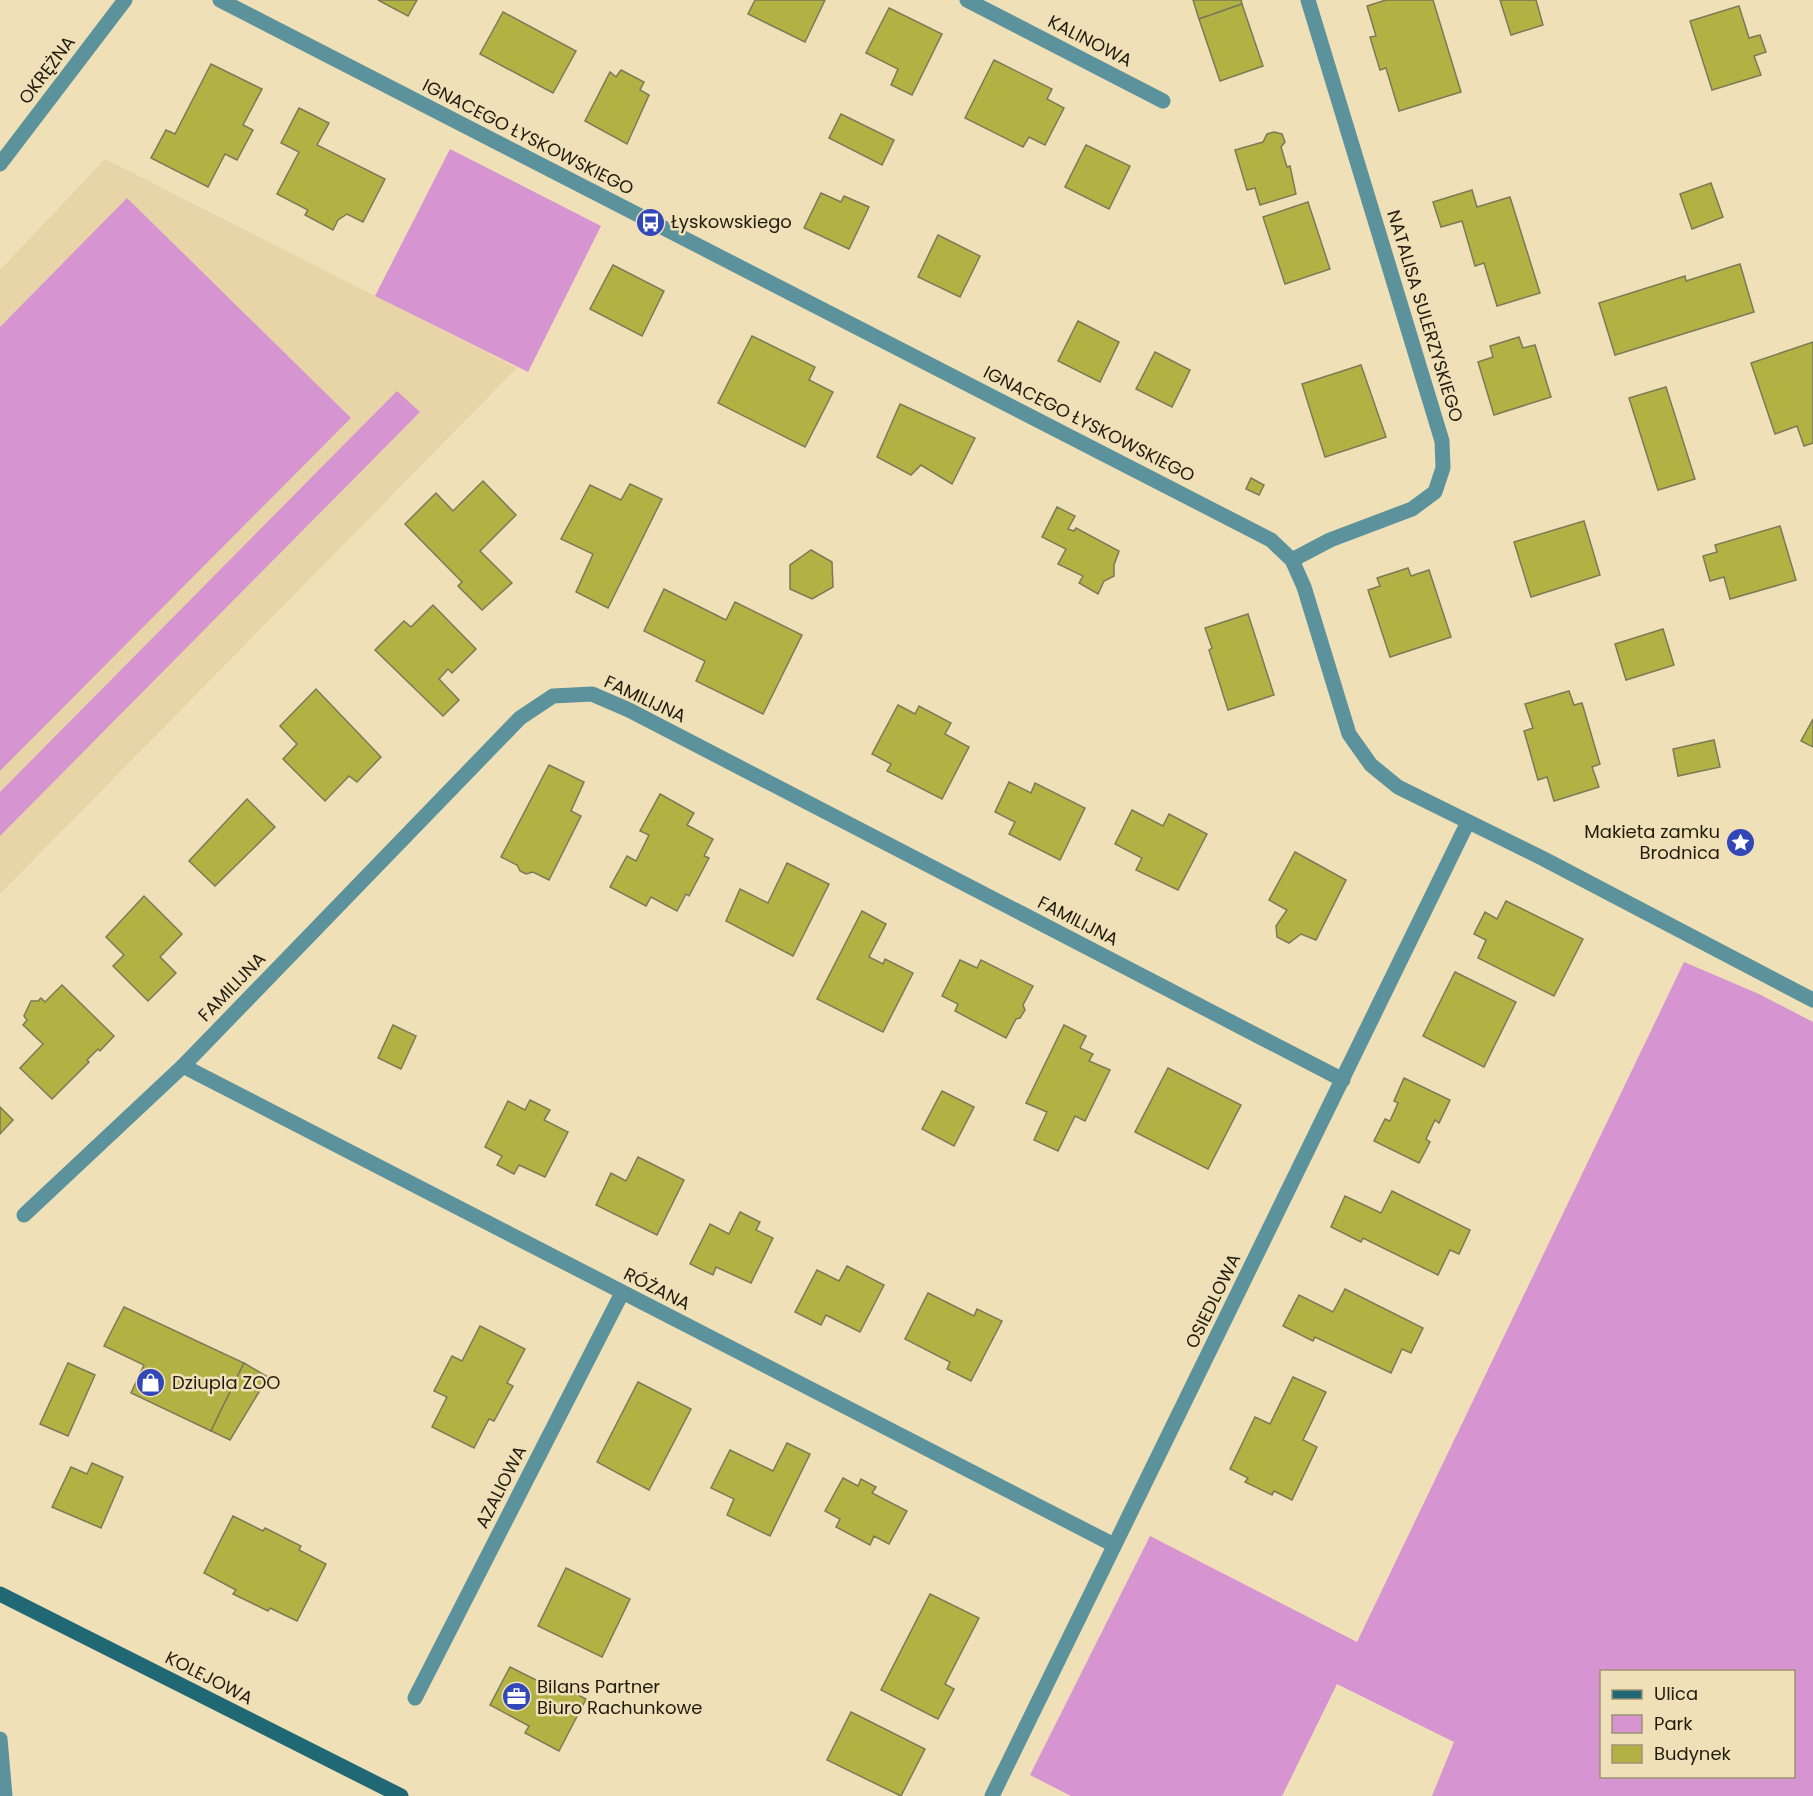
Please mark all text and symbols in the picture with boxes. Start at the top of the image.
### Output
street label: KALINOWA [1044,9,1137,72]
street label: OKRĘŻNA [13,30,81,109]
street label: IGNACEGO ŁYSKOWSKIEGO [418,72,638,201]
bus stop icon: Łyskowskiego [634,206,666,238]
street label: NATALISA SULERZYSKIEGO [1381,207,1470,425]
place label: Łyskowskiego [671,209,792,234]
street label: IGNACEGO ŁYSKOWSKIEGO [979,359,1199,488]
street label: FAMILIJNA [600,669,690,728]
place label: Makieta zamku Brodnica [1584,819,1720,865]
place icon: Makieta zamku Brodnica [1725,826,1757,858]
street label: FAMILIJNA [1033,890,1123,952]
street label: FAMILIJNA [192,946,271,1027]
street label: OSIEDLOWA [1179,1249,1246,1352]
street label: RÓŻANA [620,1261,695,1316]
shop icon: Dziupla ZOO [135,1367,167,1399]
place label: Dziupla ZOO [172,1370,280,1395]
street label: AZALIOWA [469,1441,532,1533]
street label: KOLEJOWA [161,1645,257,1710]
legend [1600,1670,1795,1778]
place label: Bilans Partner Biuro Rachunkowe [537,1674,702,1720]
office icon: Bilans Partner Biuro Rachunkowe [500,1681,532,1713]
text: Ulica [1654,1681,1698,1706]
text: Park [1654,1711,1693,1736]
text: Budynek [1654,1741,1732,1766]

